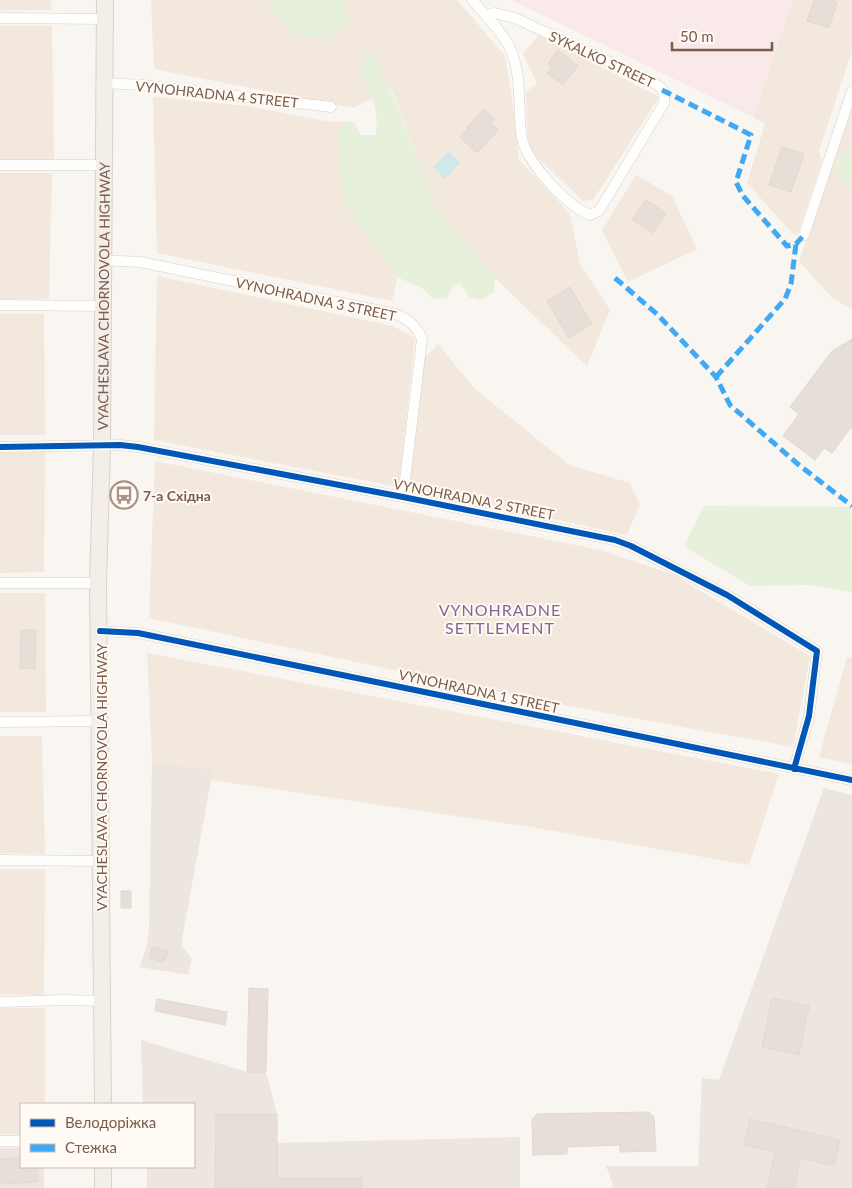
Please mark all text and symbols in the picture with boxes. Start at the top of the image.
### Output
scale bar [672,20,772,52]
street label: SYKALKO STREET [546,27,658,91]
text: 50 m [680,27,714,45]
street label: VYNOHRADNA 4 STREET [135,77,300,111]
street label: VYACHESLAVA CHORNOVOLA HIGHWAY [94,162,112,430]
street label: VYNOHRADNA 3 STREET [234,274,399,324]
street label: VYNOHRADNA 2 STREET [392,475,557,523]
bus stop icon: 7-а Східна [109,480,139,510]
place label: 7-а Східна [143,487,211,504]
district label: VYNOHRADNE SETTLEMENT [439,600,561,637]
street label: VYACHESLAVA CHORNOVOLA HIGHWAY [93,643,110,911]
street label: VYNOHRADNA 1 STREET [397,666,562,716]
legend [20,1103,195,1168]
text: Велодоріжка [65,1113,156,1131]
text: Стежка [65,1138,117,1156]

